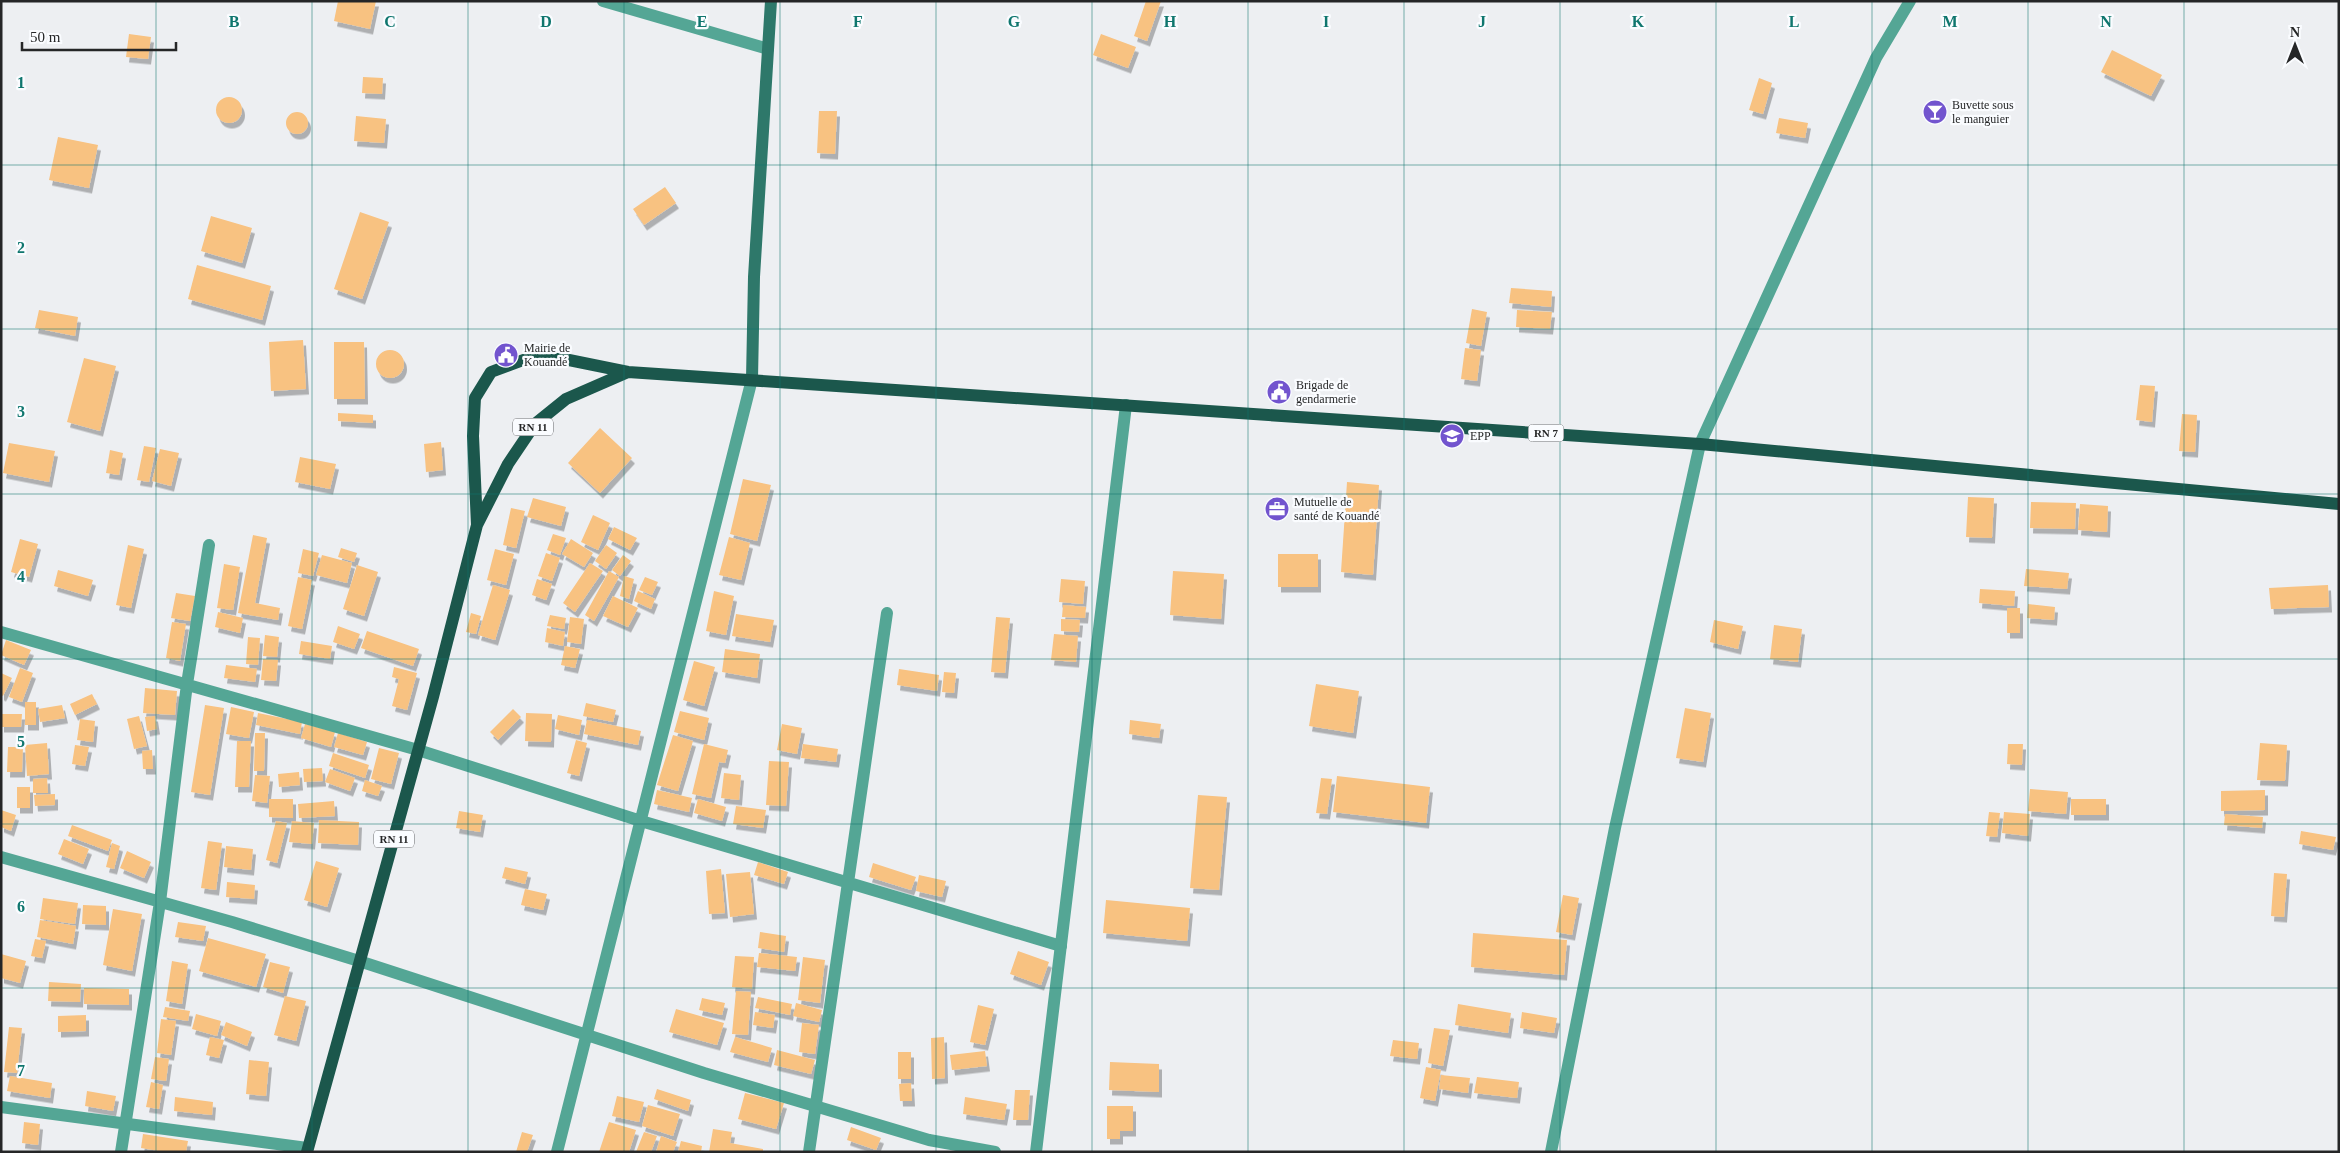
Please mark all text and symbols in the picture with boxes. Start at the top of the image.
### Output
text: B [229,13,240,30]
text: C [384,13,396,30]
text: D [540,13,552,30]
text: E [697,13,707,30]
text: F [853,13,863,30]
text: G [1008,13,1021,30]
text: H [1164,13,1177,30]
text: I [1323,13,1329,30]
text: J [1478,13,1486,30]
text: K [1632,13,1645,30]
text: L [1789,13,1799,30]
text: M [1942,13,1958,30]
text: N [2100,13,2112,30]
scale bar [22,20,176,52]
north arrow [2270,20,2320,70]
text: N [2290,25,2300,40]
text: 50 m [30,29,61,45]
text: 1 [17,74,25,91]
place label: Buvette sous le manguier [1952,98,2014,126]
bar icon: Buvette sous le manguier [1922,99,1948,125]
text: 2 [17,239,25,256]
place label: Mairie de Kouandé [524,341,570,369]
public building icon: Mairie de Kouandé [493,342,519,368]
place label: Brigade de gendarmerie [1296,378,1356,406]
public building icon: Brigade de gendarmerie [1266,379,1292,405]
text: 3 [17,403,25,420]
road number: RN 11 [513,418,553,436]
school or university icon: EPP [1439,423,1465,449]
road number: RN 7 [1528,424,1564,442]
place label: EPP [1470,429,1491,443]
place label: Mutuelle de santé de Kouandé [1294,495,1379,523]
office icon: Mutuelle de santé de Kouandé [1264,496,1290,522]
text: 4 [17,568,25,585]
text: 5 [17,733,25,750]
road number: RN 11 [374,831,414,848]
text: 6 [17,898,25,915]
text: 7 [17,1062,25,1079]

